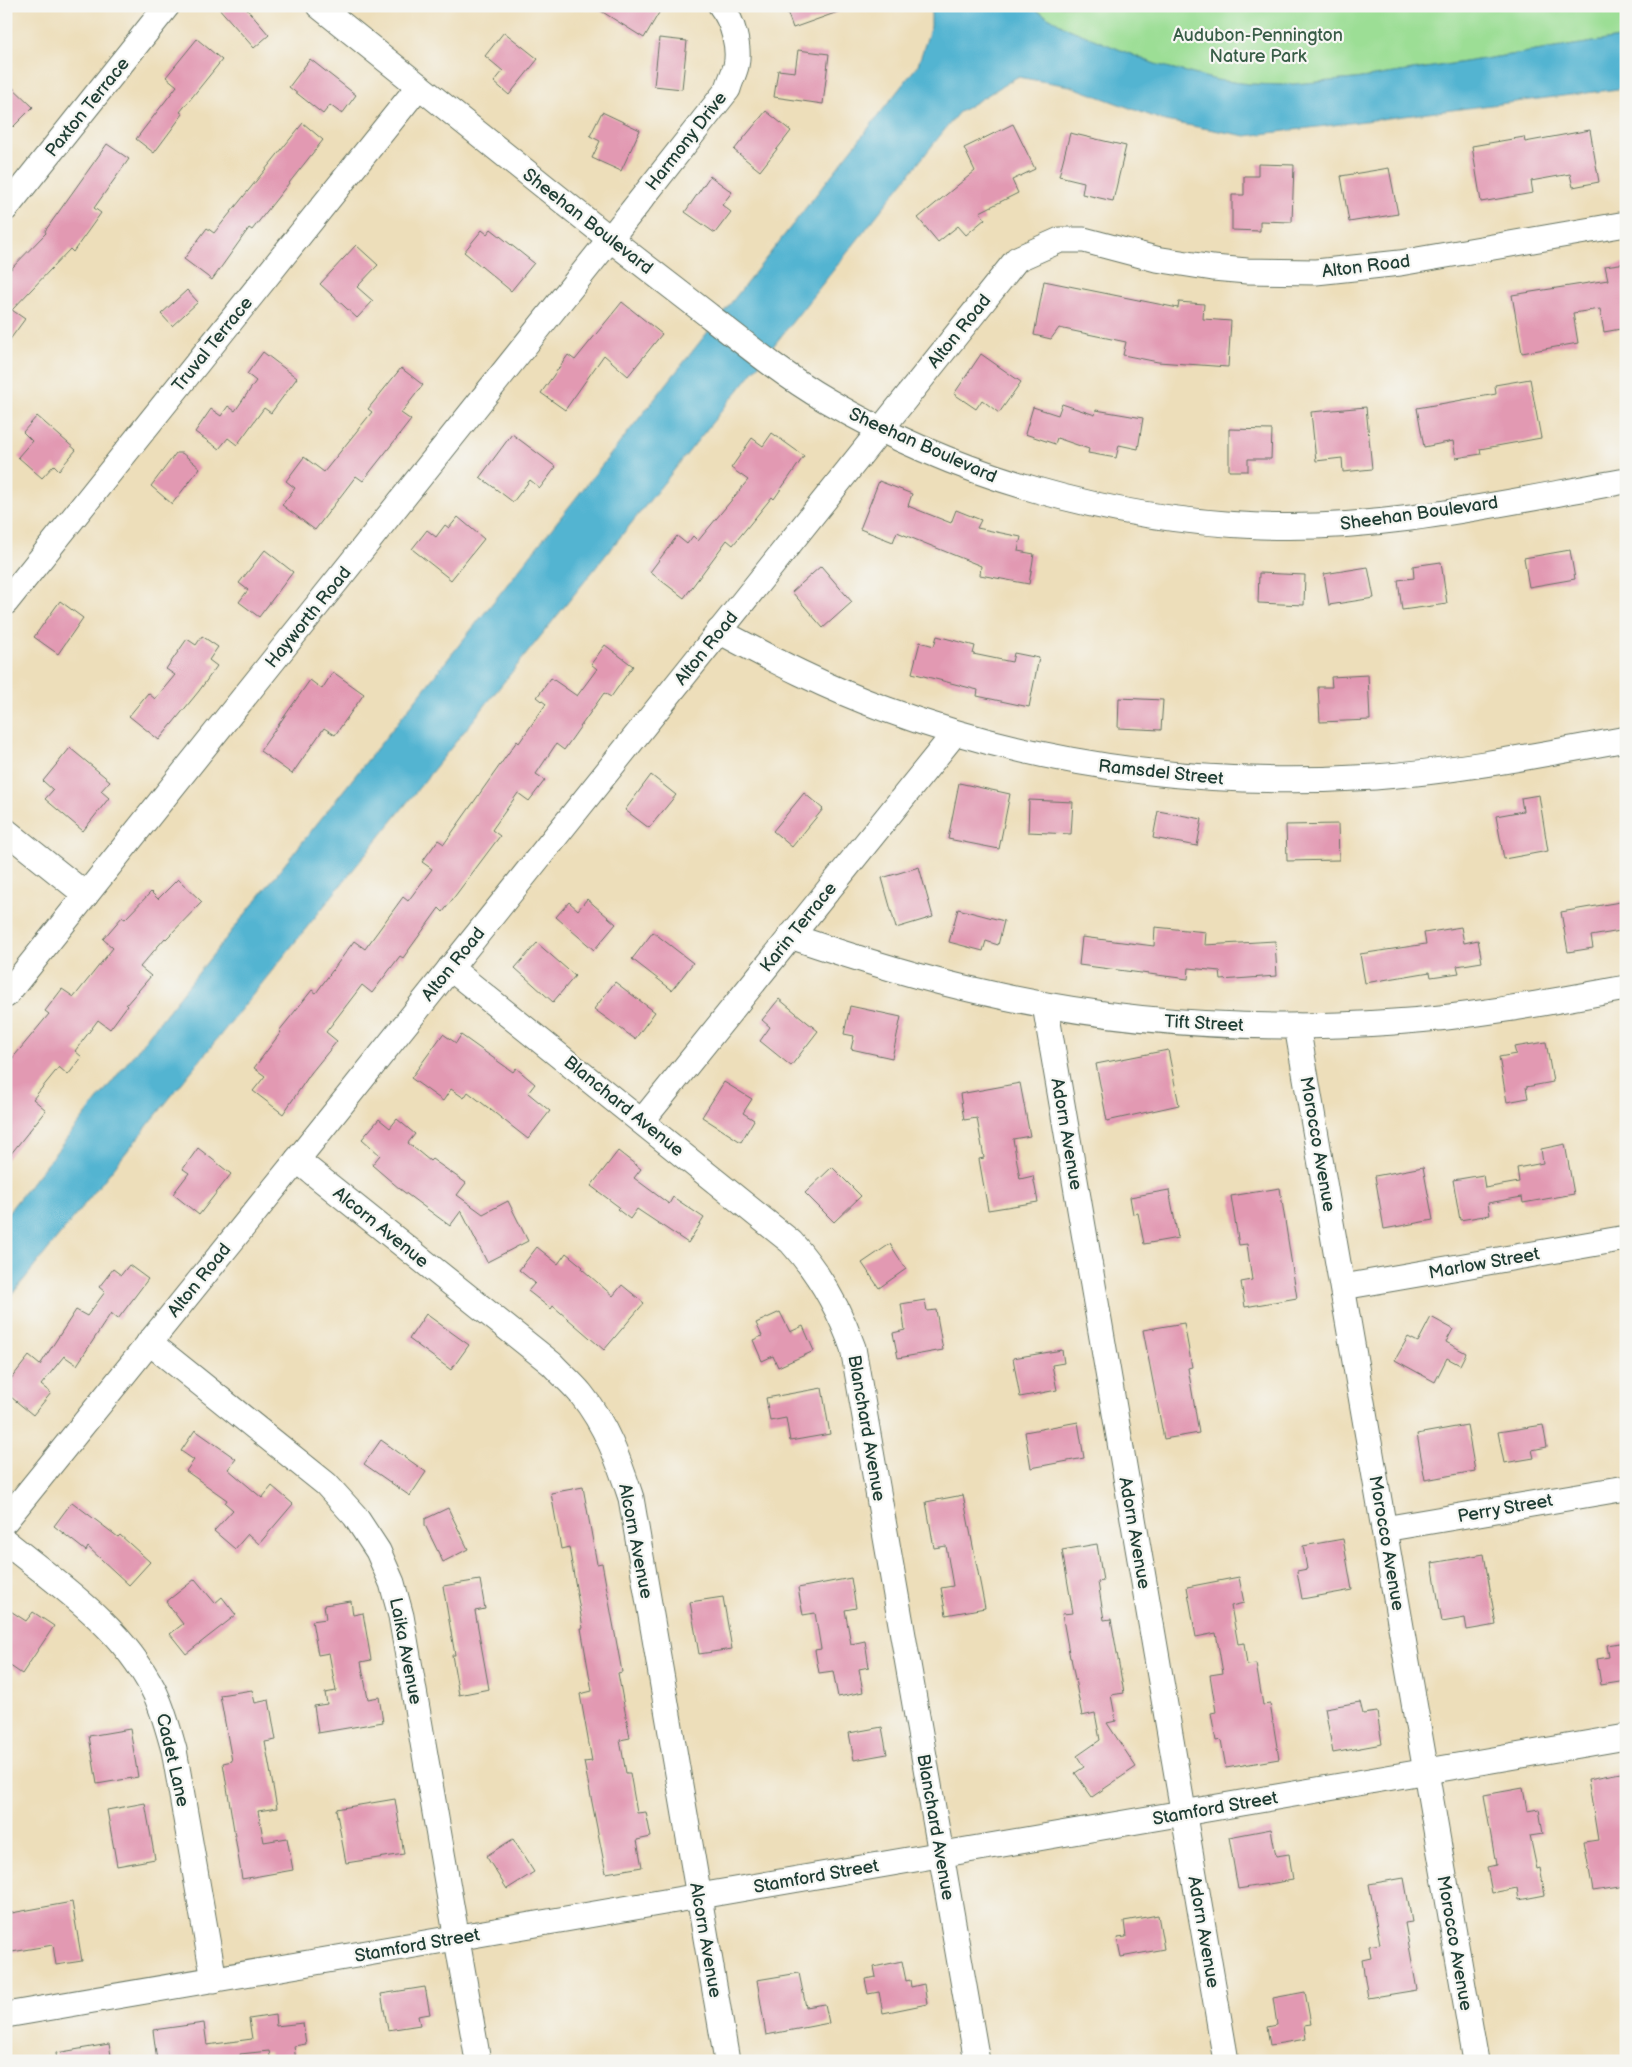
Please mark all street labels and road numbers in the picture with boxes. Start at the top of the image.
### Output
street label: Paxton Terrace [41,53,134,161]
street label: Harmony Drive [641,88,732,195]
street label: Sheehan Boulevard [518,164,657,279]
street label: Alton Road [1321,251,1411,282]
street label: Alton Road [923,290,995,372]
street label: Truval Terrace [168,292,257,396]
street label: Sheehan Boulevard [846,403,1000,487]
street label: Sheehan Boulevard [1339,492,1499,535]
street label: Hayworth Road [261,562,356,672]
street label: Alton Road [670,607,742,689]
street label: Ramsdel Street [1097,755,1225,790]
street label: Karin Terrace [756,878,841,976]
street label: Alton Road [417,923,489,1005]
street label: Tift Street [1164,1011,1245,1036]
street label: Blanchard Avenue [560,1052,688,1161]
street label: Morocco Avenue [1295,1075,1340,1214]
street label: Adorn Avenue [1046,1077,1087,1192]
street label: Alcorn Avenue [329,1183,433,1272]
street label: Alton Road [163,1239,235,1321]
street label: Marlow Street [1427,1243,1542,1284]
street label: Blanchard Avenue [843,1353,890,1503]
street label: Morocco Avenue [1364,1474,1409,1613]
street label: Adorn Avenue [1114,1476,1155,1591]
street label: Alcorn Avenue [614,1482,657,1601]
street label: Perry Street [1456,1490,1555,1527]
street label: Laika Avenue [385,1596,426,1707]
street label: Cadet Lane [152,1711,194,1809]
street label: Blanchard Avenue [912,1752,959,1902]
street label: Stamford Street [1151,1787,1280,1830]
street label: Stamford Street [752,1855,881,1898]
street label: Morocco Avenue [1432,1874,1477,2013]
street label: Adorn Avenue [1183,1875,1224,1990]
street label: Alcorn Avenue [685,1881,726,2000]
street label: Stamford Street [353,1924,482,1967]

